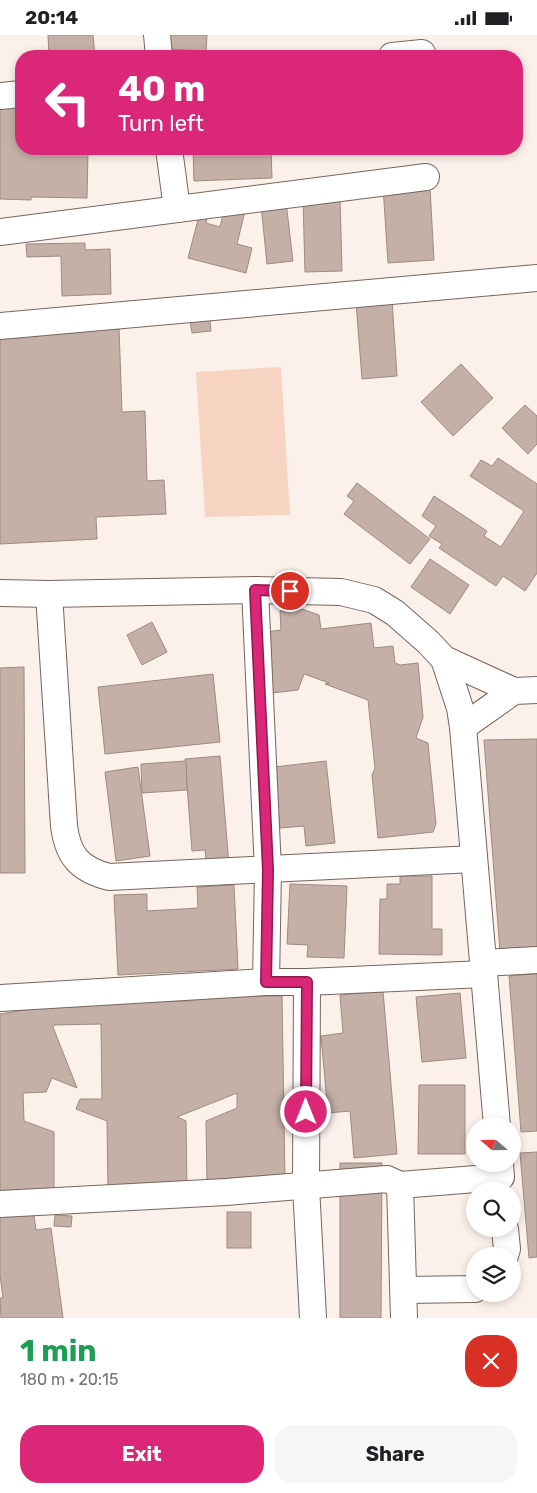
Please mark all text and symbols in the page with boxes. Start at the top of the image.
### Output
text: 20:14 [25,6,78,29]
text: 40 m [118,68,205,110]
icon: left [35,70,100,135]
text: Turn left [118,110,204,137]
pin [269,570,311,612]
icon: arrive [276,577,304,605]
position arrow [279,1085,331,1137]
north arrow [466,1117,521,1173]
map controls [466,1117,521,1302]
button: search [466,1182,521,1237]
button: layers [466,1247,521,1302]
text: 1 min [20,1333,97,1369]
button: close [465,1335,517,1387]
text: 180 m · 20:15 [20,1370,118,1389]
button: Exit [20,1425,264,1483]
button: Share [274,1425,517,1483]

